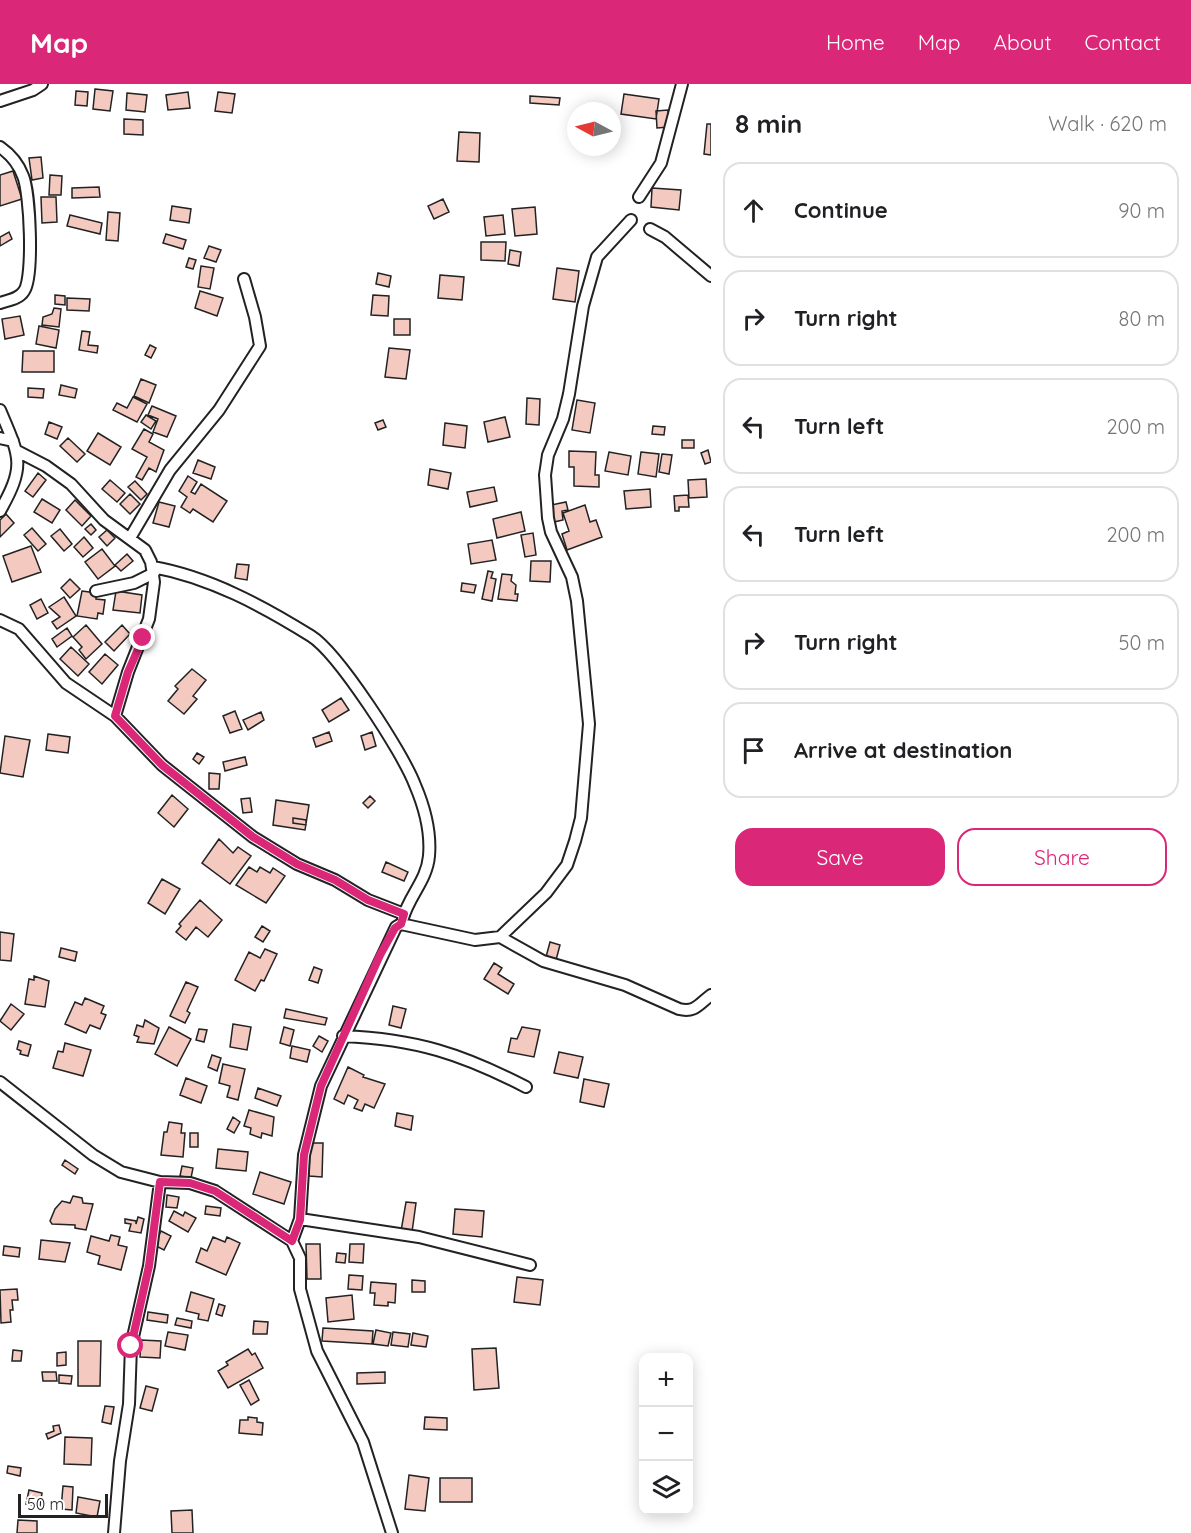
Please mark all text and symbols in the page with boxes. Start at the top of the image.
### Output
text: Map [30,25,88,60]
text: Home [826,29,885,55]
text: Map [918,29,961,55]
text: About [994,29,1052,55]
text: Contact [1085,29,1161,55]
north arrow [567,102,621,156]
text: 8 min [735,107,802,140]
text: Walk · 620 m [1048,111,1167,136]
icon: ahead [737,194,770,227]
text: Continue [794,196,888,224]
text: 90 m [1118,198,1165,223]
icon: right [737,302,770,335]
text: Turn right [794,304,898,332]
text: 80 m [1119,306,1165,331]
icon: left [737,410,770,443]
text: Turn left [794,412,884,440]
text: 200 m [1106,414,1165,439]
icon: left [737,518,770,551]
text: Turn left [794,520,884,548]
text: 200 m [1106,522,1165,547]
route end [129,624,155,650]
icon: right [737,626,770,659]
text: Turn right [794,628,898,656]
text: 50 m [1119,630,1165,655]
icon: arrive [737,734,770,767]
text: Arrive at destination [794,736,1012,764]
button: Save [735,828,945,886]
button: Share [957,828,1167,886]
route start [117,1332,143,1358]
map controls [639,1353,693,1515]
button: + [639,1353,693,1407]
button: − [639,1407,693,1461]
button: layers [639,1461,693,1515]
scale bar [18,1491,108,1518]
text: 50 m [27,1494,64,1514]

